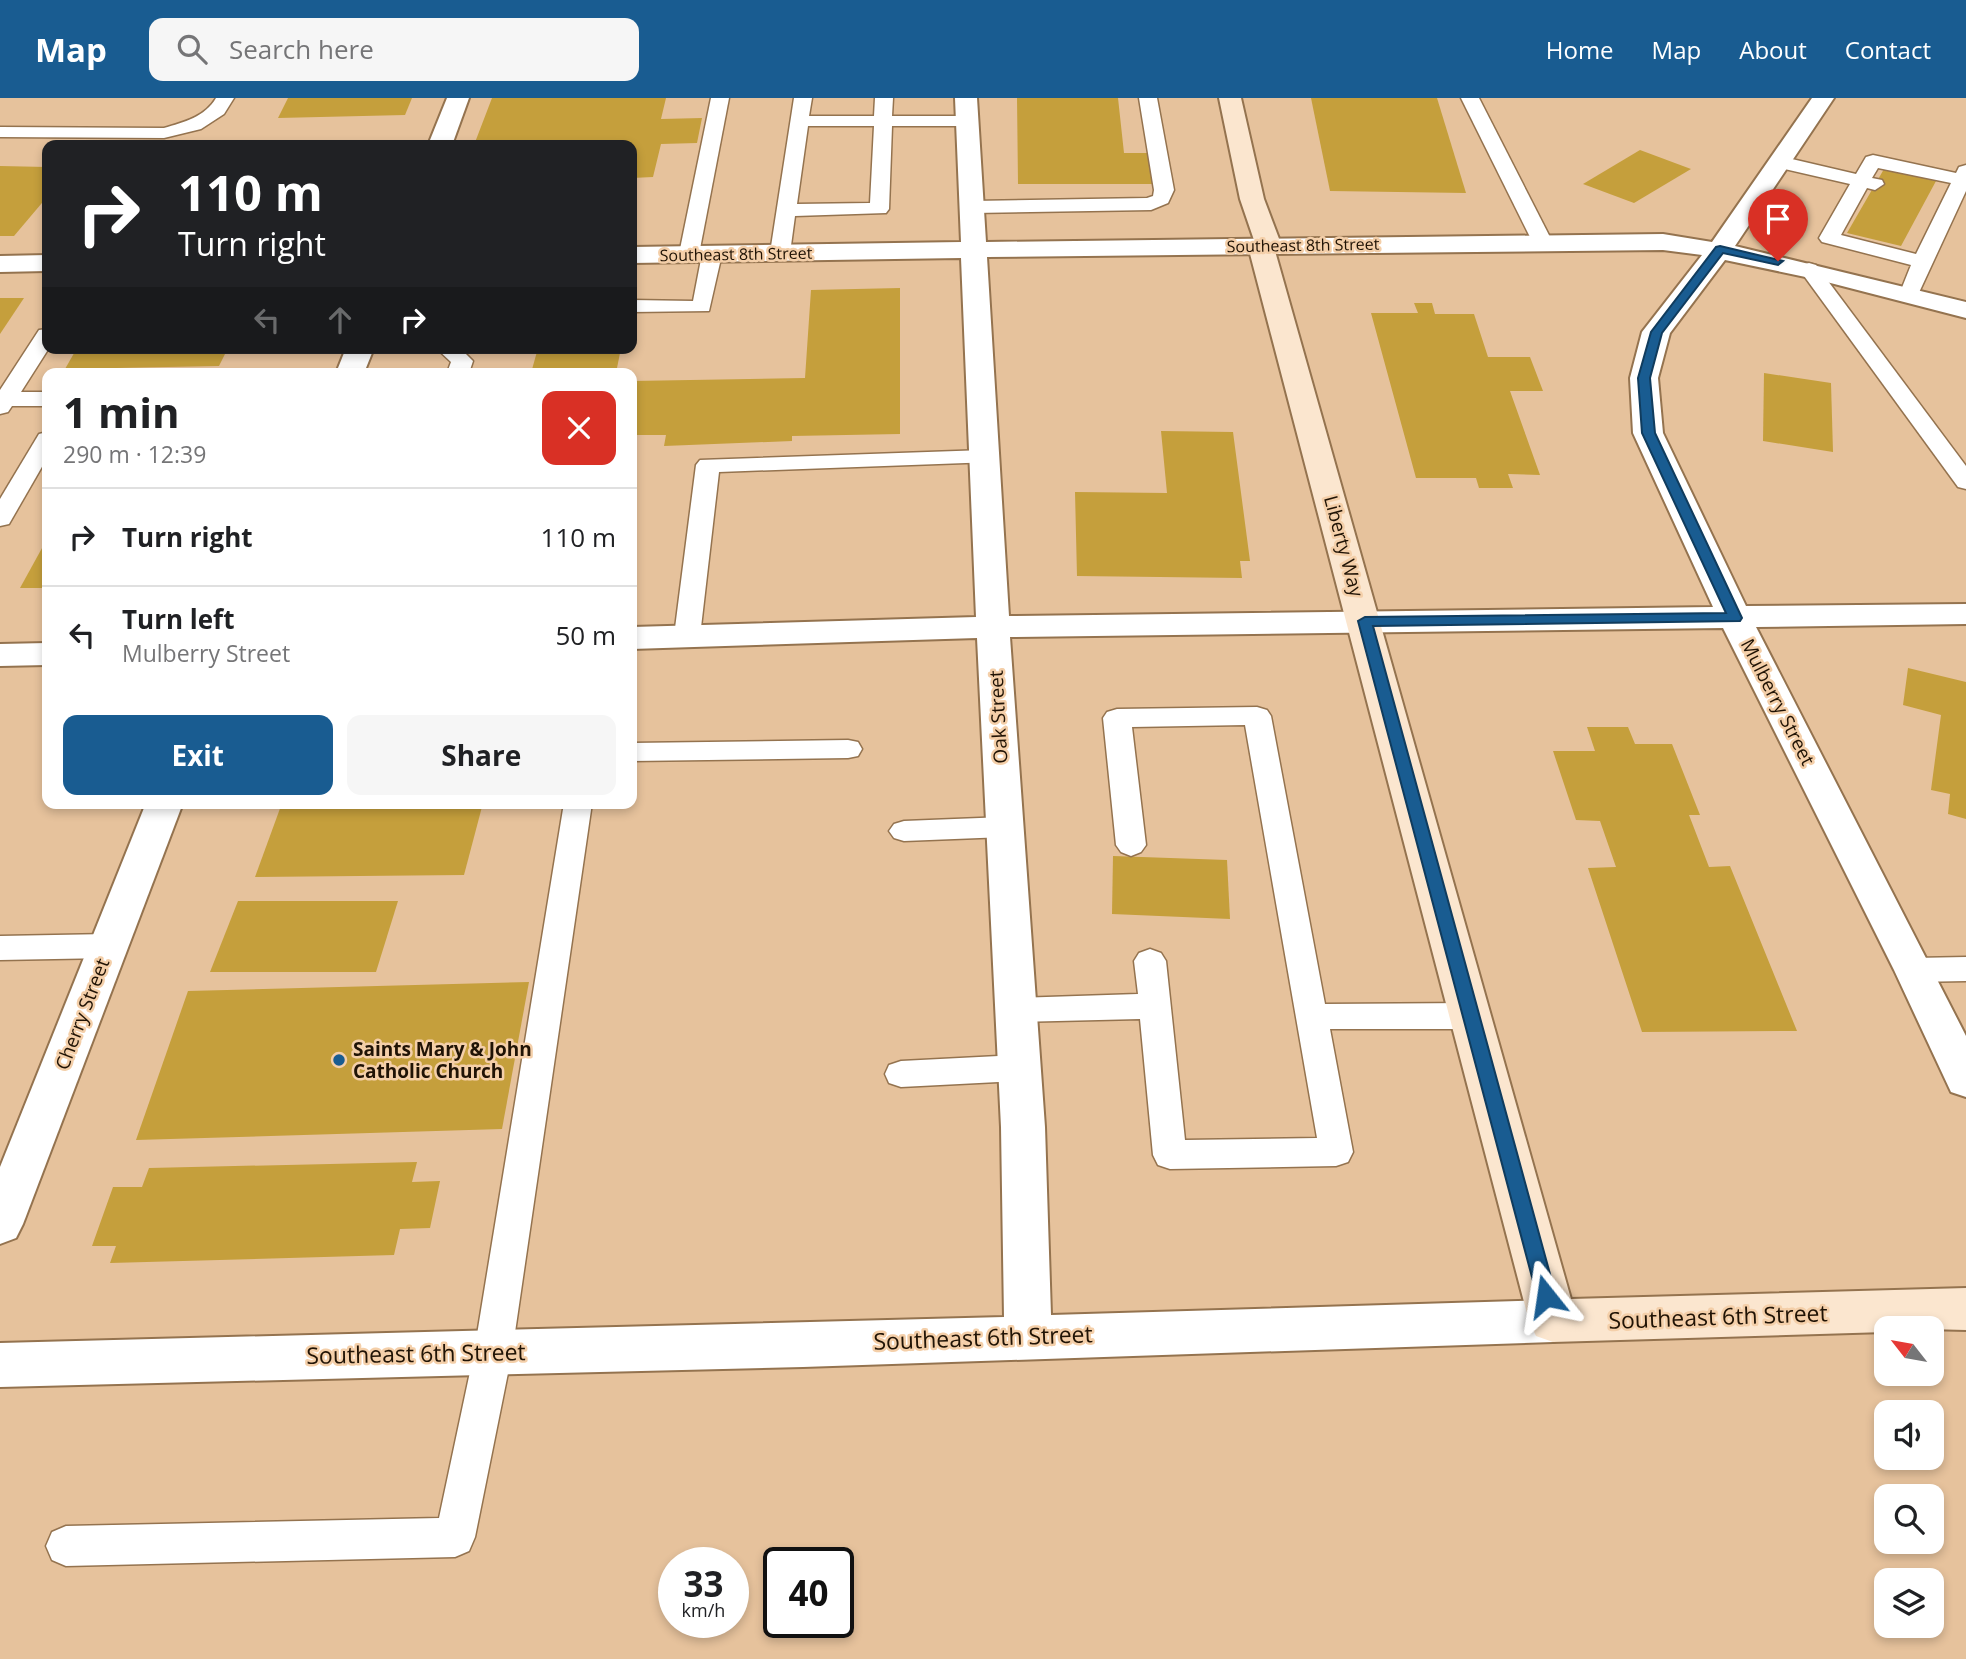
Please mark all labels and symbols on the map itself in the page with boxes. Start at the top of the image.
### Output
pin [1748,189,1808,261]
street label: Southeast 8th Street [1227,233,1380,257]
street label: Southeast 8th Street [660,242,813,266]
street label: Liberty Way [1318,493,1370,600]
street label: Mulberry Street [1735,634,1821,770]
street label: Oak Street [983,669,1013,764]
street label: Cherry Street [49,954,115,1073]
place label: Saints Mary & John Catholic Church [353,1036,532,1084]
marker: Saints Mary & John Catholic Church [331,1052,347,1068]
position arrow [1509,1259,1583,1333]
street label: Southeast 6th Street [1608,1296,1828,1336]
north arrow [1874,1316,1944,1386]
street label: Southeast 6th Street [873,1317,1093,1357]
street label: Southeast 6th Street [306,1335,526,1371]
speed limit sign: 40 [763,1547,854,1638]

